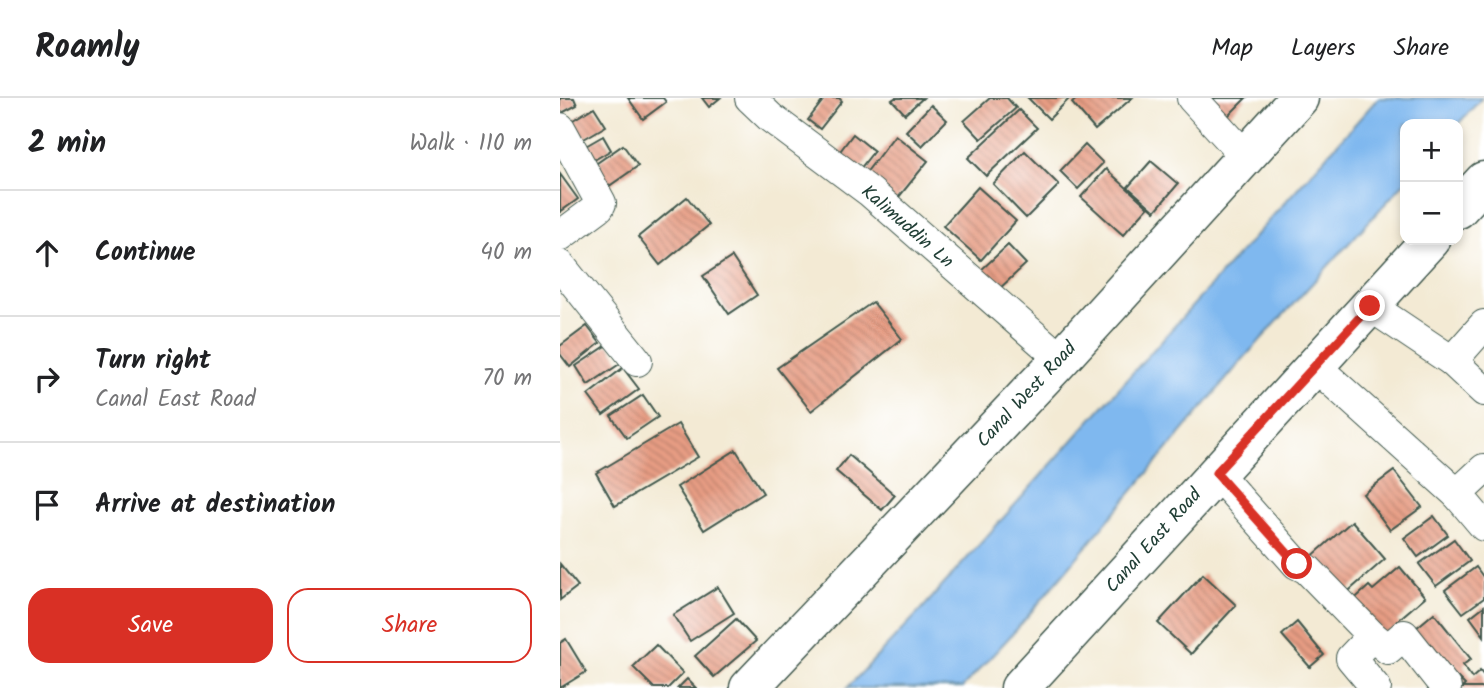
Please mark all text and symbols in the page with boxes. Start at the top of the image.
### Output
text: Roamly [35,22,140,75]
text: Map [1211,29,1253,68]
text: Layers [1291,29,1355,68]
text: Share [1393,29,1449,68]
map controls [1400,119,1463,245]
button: + [1400,119,1463,182]
text: 2 min [28,120,106,168]
text: Walk · 110 m [409,126,532,162]
street label: Kalimuddin Ln [854,178,960,276]
button: − [1400,182,1463,245]
text: Continue [95,232,196,274]
icon: ahead [28,234,66,272]
text: 40 m [480,235,532,271]
route end [1354,290,1385,321]
street label: Canal West Road [970,335,1085,455]
text: Turn right [95,340,211,382]
icon: right [28,360,66,398]
text: 70 m [482,361,532,397]
text: Canal East Road [95,382,256,418]
street label: Canal East Road [1098,481,1210,600]
text: Arrive at destination [95,484,335,526]
icon: arrive [28,486,66,524]
route start [1281,548,1312,579]
button: Save [28,588,273,663]
button: Share [287,588,532,663]

